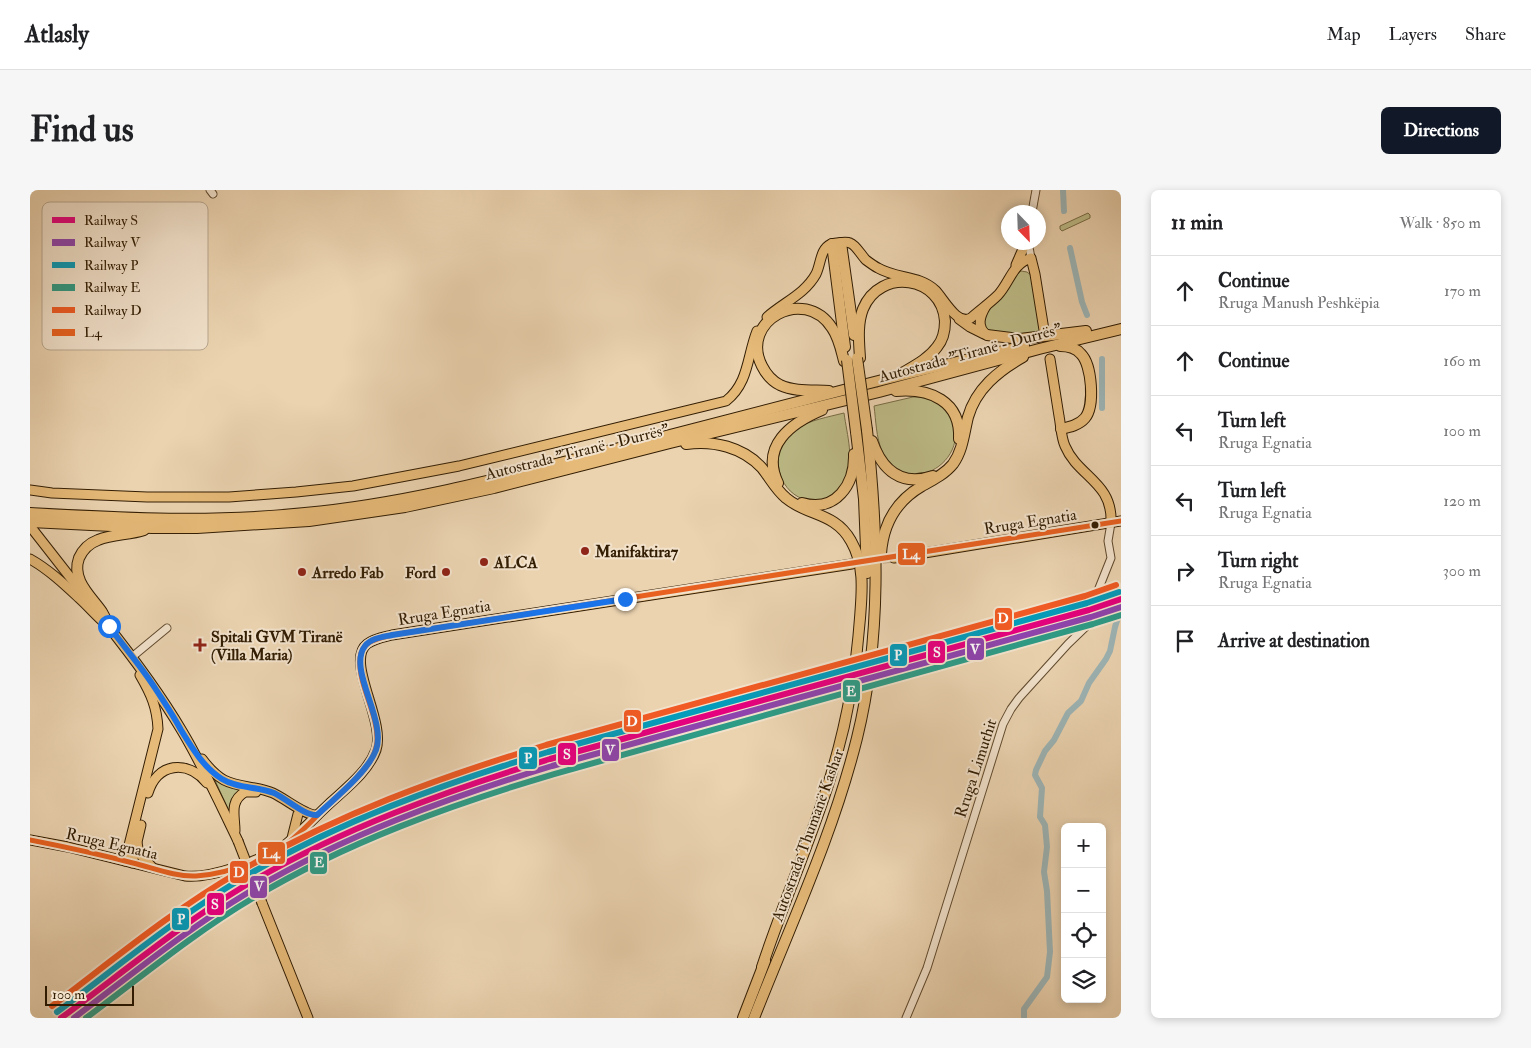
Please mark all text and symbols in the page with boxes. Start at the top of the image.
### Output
text: Atlasly [25,19,89,50]
text: Map [1327,23,1361,46]
text: Layers [1389,23,1437,46]
text: Share [1465,23,1506,46]
button: Directions [1381,107,1501,154]
text: Find us [30,108,134,152]
legend [42,202,208,350]
north arrow [1001,205,1046,250]
text: 11 min [1171,209,1223,236]
text: Railway S [84,212,138,230]
text: Walk · 850 m [1400,213,1481,233]
text: Railway V [84,234,141,252]
text: Railway P [84,257,139,275]
text: Continue [1218,269,1289,293]
icon: ahead [1171,277,1199,305]
text: Railway E [84,279,140,297]
text: 170 m [1444,281,1481,301]
text: Rruga Manush Peshkëpia [1218,293,1380,313]
text: Railway D [84,302,142,320]
street label: Autostrada "Tiranë - Durrës" [876,319,1064,387]
text: L4 [84,324,103,341]
icon: ahead [1171,347,1199,375]
text: Continue [1218,349,1289,373]
text: 160 m [1443,351,1481,371]
text: Turn left [1218,409,1286,433]
icon: left [1171,417,1199,445]
street label: Autostrada "Tiranë - Durrës" [482,419,671,485]
text: 100 m [1443,421,1481,441]
text: Rruga Egnatia [1218,433,1312,453]
text: Turn left [1218,479,1286,503]
icon: left [1171,487,1199,515]
text: 120 m [1443,491,1481,511]
text: Rruga Egnatia [1218,503,1312,523]
street label: Rruga Egnatia [982,505,1078,539]
unlabelled marker [1090,520,1100,530]
place label: Manifaktira7 [594,542,679,562]
line badge: L4 [897,542,926,566]
marker: Manifaktira7 [579,545,591,557]
text: L4 [902,546,921,563]
text: Turn right [1218,549,1298,573]
place label: ALCA [493,553,538,573]
marker: ALCA [478,556,490,568]
icon: right [1171,557,1199,585]
text: 300 m [1443,561,1481,581]
place label: Arredo Fab [311,563,384,583]
place label: Ford [405,563,436,583]
marker: Arredo Fab [296,566,308,578]
marker: Ford [440,566,452,578]
text: Rruga Egnatia [1218,573,1312,593]
route end [614,588,637,611]
street label: Rruga Egnatia [396,596,492,630]
line badge: D [994,607,1013,631]
text: D [997,610,1009,627]
route start [98,615,121,638]
place label: Spitali GVM Tiranë (Villa Maria) [211,627,343,665]
icon: arrive [1171,627,1199,655]
text: Arrive at destination [1218,629,1370,653]
line badge: V [966,637,985,661]
marker: Spitali GVM Tiranë (Villa Maria) [193,638,207,652]
line badge: S [927,640,946,664]
text: V [969,641,981,658]
line badge: P [889,643,908,667]
text: S [933,644,941,661]
text: P [894,647,903,664]
line badge: E [842,679,861,703]
text: E [846,683,856,700]
line badge: D [623,709,642,733]
text: D [626,713,638,730]
street label: Rruga Limuthit [951,716,1001,820]
line badge: V [601,738,620,762]
line badge: S [557,742,577,766]
text: V [604,742,616,759]
line badge: P [518,746,538,770]
text: S [563,746,571,763]
street label: Autostrada Thumanë Kashar [767,746,848,925]
text: P [524,750,533,767]
map controls [1061,823,1106,1003]
button: + [1061,823,1106,868]
street label: Rruga Egnatia [64,824,160,864]
line badge: L4 [257,841,286,865]
text: L4 [262,845,281,862]
line badge: E [309,851,328,875]
text: E [314,854,324,871]
line badge: D [229,860,249,884]
text: D [233,864,245,881]
button: − [1061,868,1106,913]
line badge: V [249,875,268,899]
text: V [253,878,265,895]
line badge: S [206,892,225,916]
text: S [211,896,219,913]
line badge: P [171,907,190,931]
text: P [177,911,186,928]
button: locate [1061,913,1106,958]
button: layers [1061,958,1106,1003]
scale bar [45,983,134,1006]
text: 100 m [52,986,85,1003]

